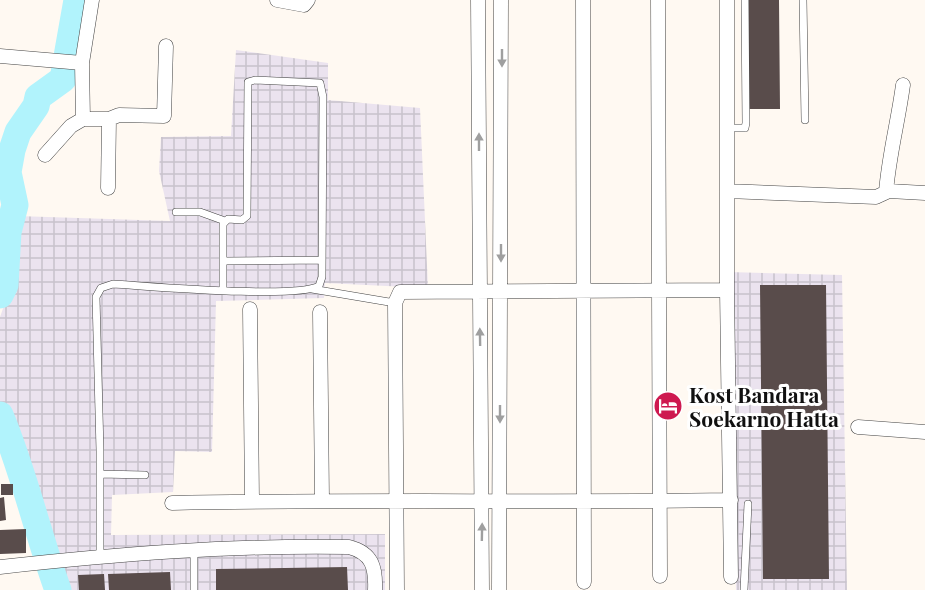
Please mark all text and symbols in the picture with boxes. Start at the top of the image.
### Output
one-way arrow [497,49,507,68]
one-way arrow [474,132,484,151]
one-way arrow [496,244,506,263]
one-way arrow [476,327,485,346]
place label: Kost Bandara Soekarno Hatta [689,380,839,432]
hotel icon: Kost Bandara Soekarno Hatta [652,390,684,422]
one-way arrow [495,405,505,424]
one-way arrow [477,522,487,541]

